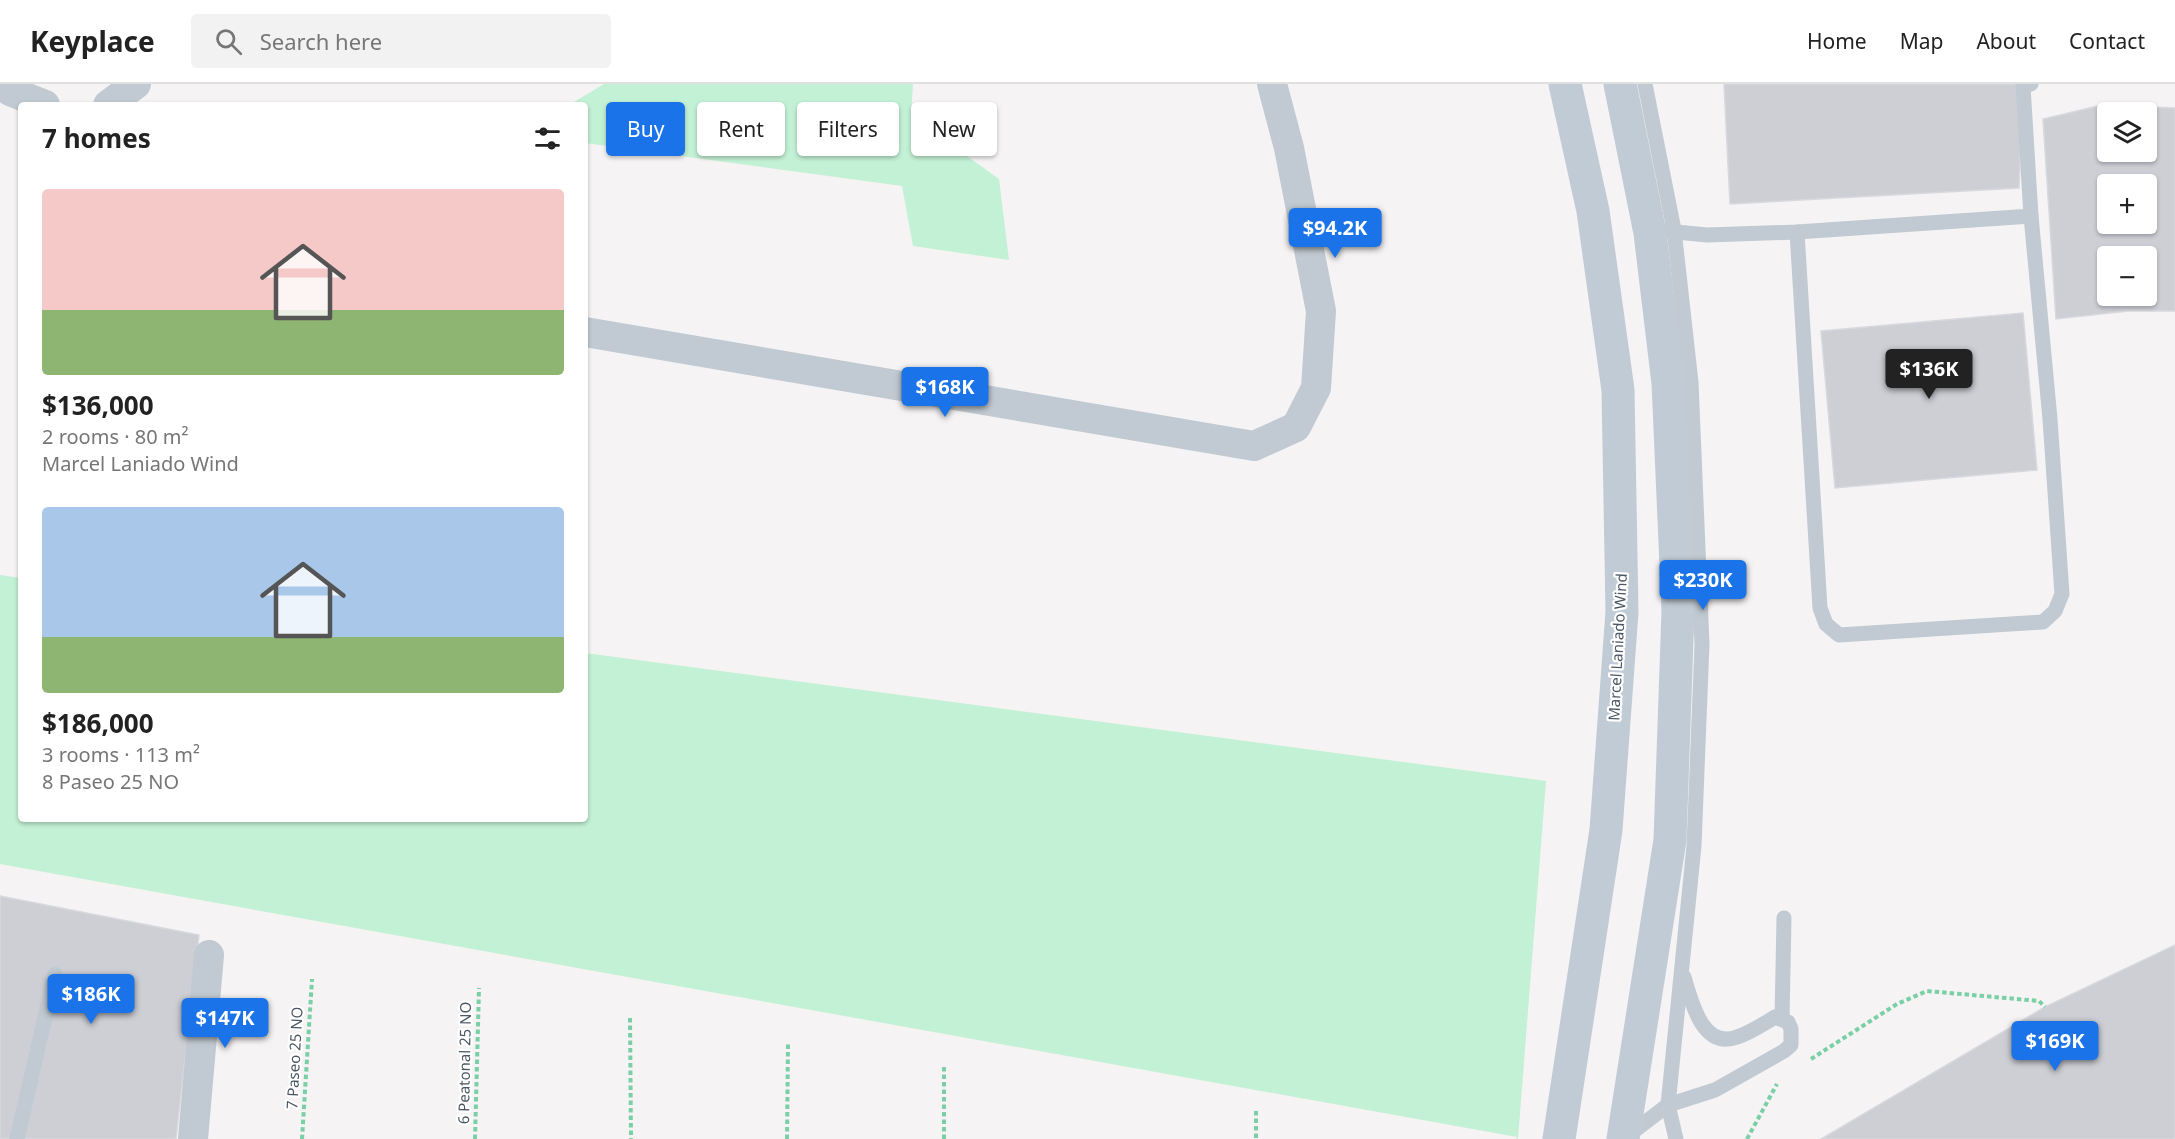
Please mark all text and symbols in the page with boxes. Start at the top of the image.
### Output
search box [191,14,611,68]
text: Keyplace [30,22,155,60]
icon: search [212,25,245,58]
text: Search here [260,26,382,56]
text: Home [1807,27,1867,55]
text: Map [1900,27,1943,55]
text: About [1976,27,2036,55]
text: Contact [2069,27,2145,55]
chip: Buy [606,102,685,156]
chip: Rent [697,102,785,156]
chip: Filters [797,102,899,156]
chip: New [911,102,997,156]
map controls [2097,102,2157,306]
button: layers [2097,102,2157,162]
text: 7 homes [42,120,151,156]
icon: filters [531,122,564,155]
button: + [2097,174,2157,234]
pin: $94.2K [1286,208,1384,259]
text: $94.2K [1303,214,1367,241]
icon: home [249,228,357,336]
button: − [2097,246,2157,306]
pin: $136K [1887,349,1971,400]
text: $136K [1899,355,1959,382]
pin: $168K [903,367,987,418]
text: $168K [915,373,975,400]
text: $136,000 [42,387,154,423]
text: 2 rooms · 80 m² [42,423,189,450]
text: Marcel Laniado Wind [42,450,239,477]
icon: home [249,546,357,654]
pin: $230K [1661,560,1745,611]
text: $230K [1673,566,1733,593]
street label: Marcel Laniado Wind [1603,573,1631,721]
text: $186,000 [42,705,154,741]
text: 3 rooms · 113 m² [42,741,200,768]
text: 8 Paseo 25 NO [42,768,179,795]
pin: $186K [49,974,133,1025]
text: $186K [61,980,121,1007]
pin: $147K [183,998,267,1049]
street label: 6 Peatonal 25 NO [453,1002,475,1124]
text: $147K [195,1004,255,1031]
street label: 7 Paseo 25 NO [281,1006,307,1110]
pin: $169K [2013,1021,2097,1072]
text: $169K [2025,1027,2085,1054]

